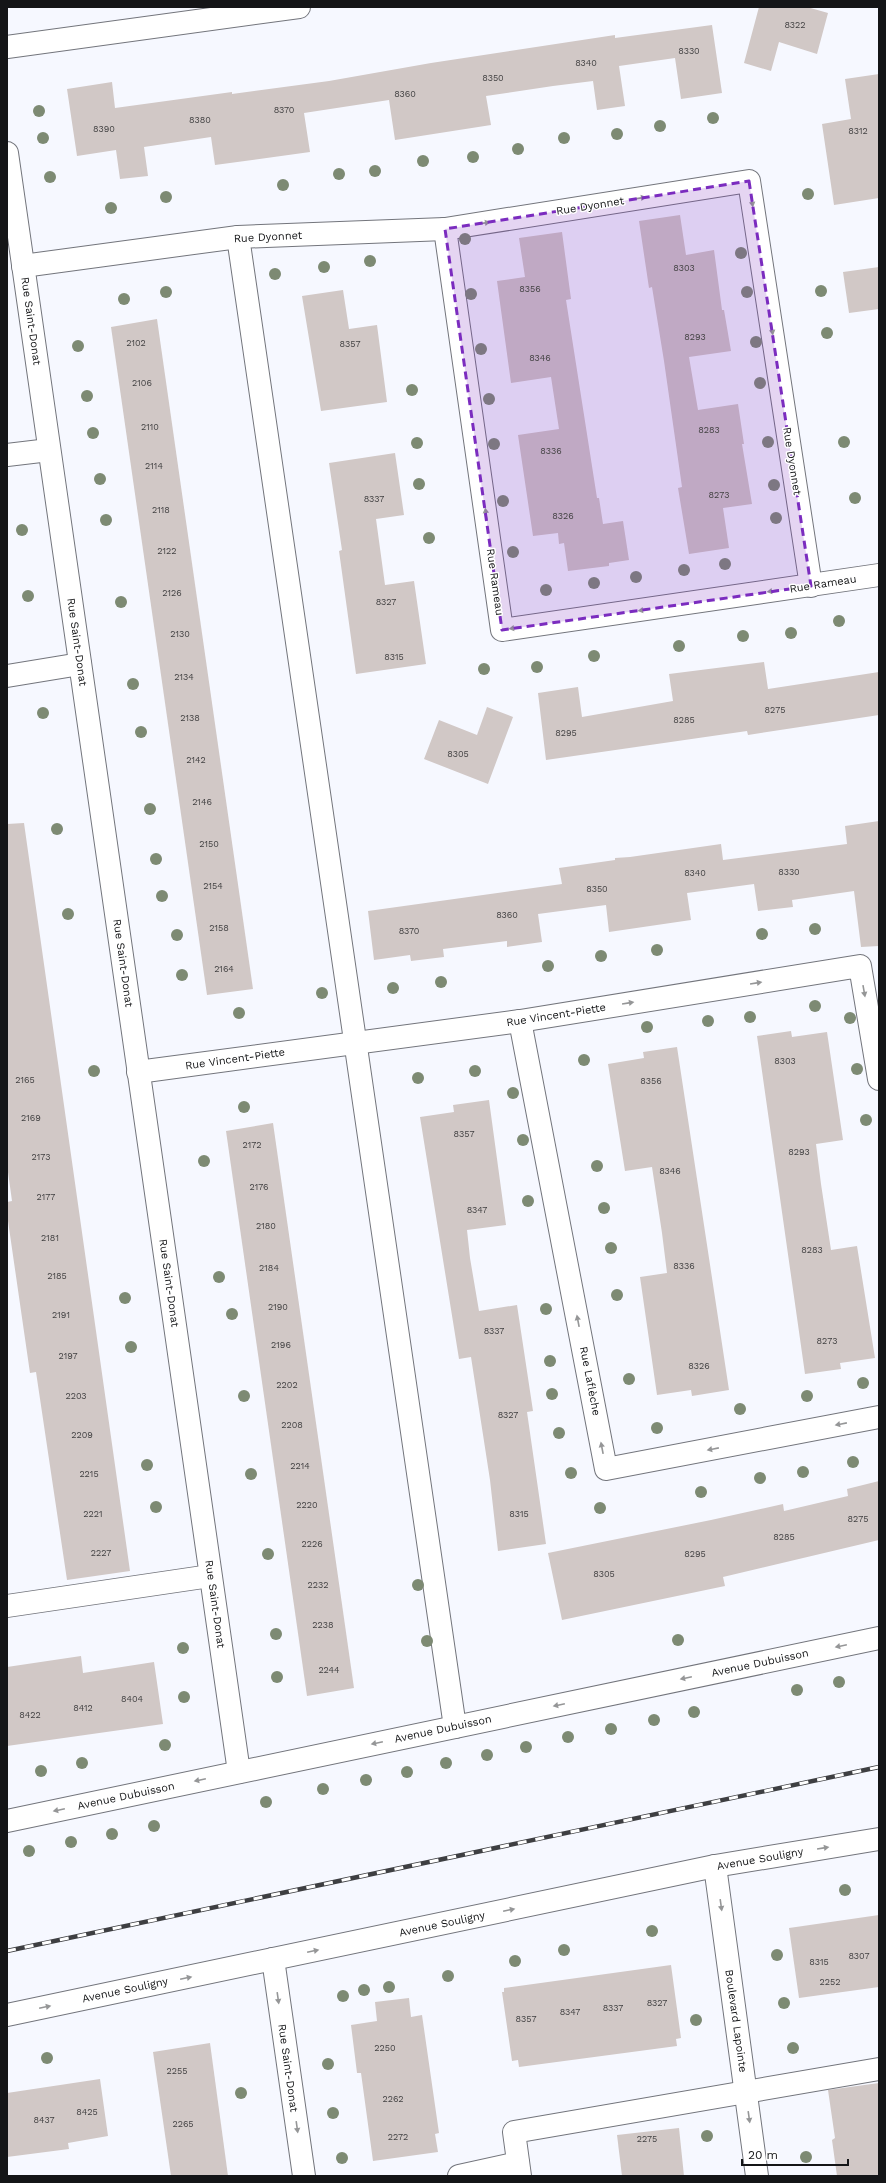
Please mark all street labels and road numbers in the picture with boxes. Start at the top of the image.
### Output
street label: Rue Dyonnet [555,194,625,218]
street label: Rue Dyonnet [233,229,303,245]
street label: Rue Saint-Donat [18,276,44,366]
street label: Rue Dyonnet [780,426,804,496]
street label: Rue Rameau [484,548,506,616]
street label: Rue Rameau [789,572,857,596]
street label: Rue Saint-Donat [64,597,90,687]
street label: Rue Saint-Donat [110,918,136,1008]
street label: Rue Vincent-Piette [505,1001,607,1029]
street label: Rue Vincent-Piette [184,1046,286,1072]
street label: Rue Saint-Donat [156,1238,182,1328]
street label: Rue Laflèche [577,1345,603,1417]
street label: Rue Saint-Donat [202,1559,228,1649]
street label: Avenue Dubuisson [710,1646,810,1680]
street label: Avenue Dubuisson [393,1712,493,1746]
street label: Avenue Dubuisson [76,1779,176,1813]
street label: Avenue Souligny [716,1845,805,1873]
street label: Avenue Souligny [398,1908,486,1939]
street label: Boulevard Lapointe [722,1969,750,2073]
street label: Avenue Souligny [81,1974,169,2005]
street label: Rue Saint-Donat [275,2023,301,2113]

